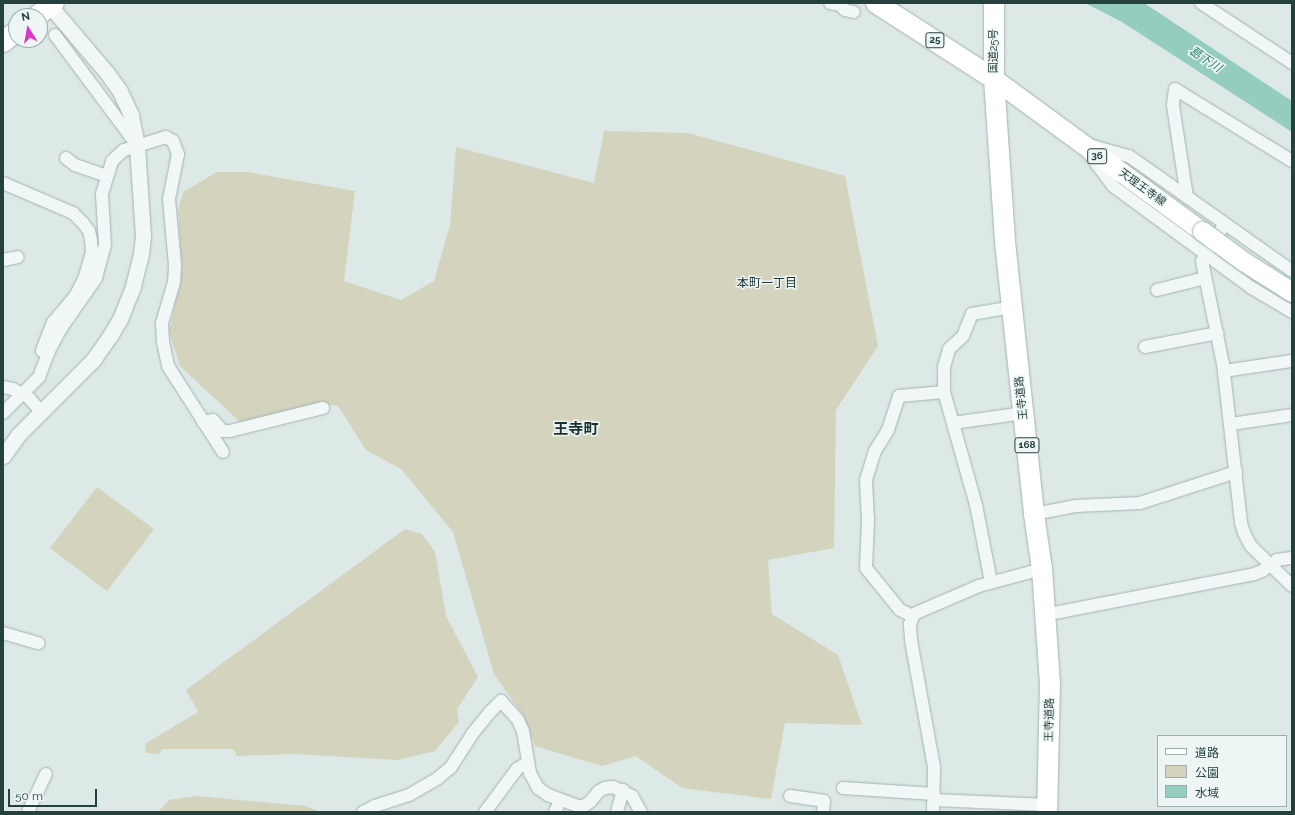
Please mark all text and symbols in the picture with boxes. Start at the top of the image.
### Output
north arrow [8,8,48,48]
text: N [20,10,31,24]
street label: 国道25号 [987,29,1001,73]
road number: 25 [925,32,945,48]
water label: 葛下川 [1186,44,1224,76]
road number: 36 [1087,148,1107,164]
street label: 天理王寺線 [1116,166,1168,210]
district label: 本町一丁目 [737,277,797,291]
street label: 王寺道路 [1013,375,1031,421]
district label: 王寺町 [554,421,598,439]
road number: 168 [1014,437,1040,453]
street label: 王寺道路 [1043,698,1057,742]
legend [1157,735,1287,807]
text: 道路 [1195,746,1219,760]
text: 公園 [1195,766,1219,780]
scale bar [10,781,99,807]
text: 水域 [1195,786,1219,800]
text: 50 m [15,789,43,803]

